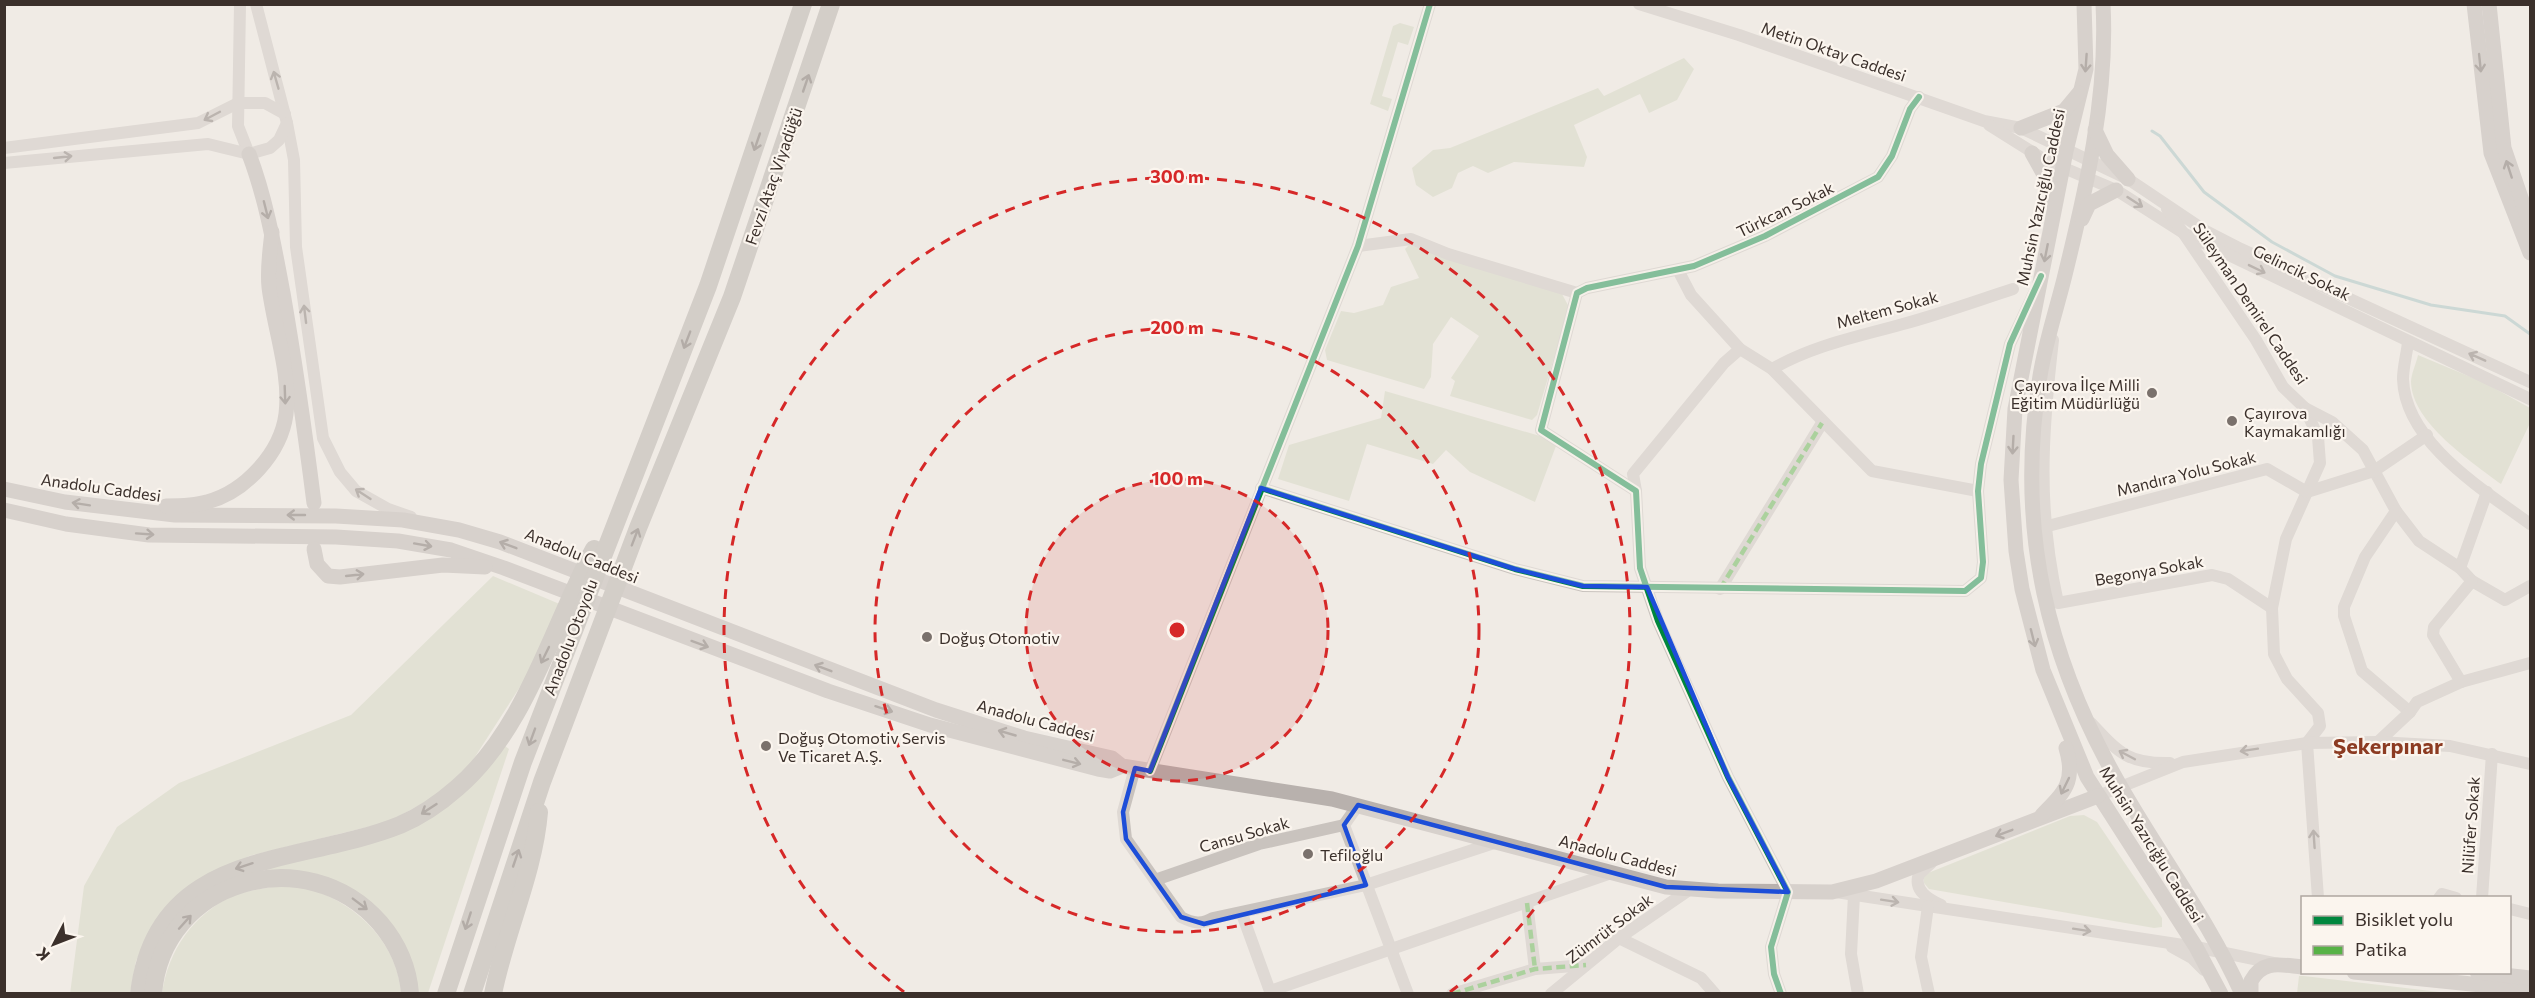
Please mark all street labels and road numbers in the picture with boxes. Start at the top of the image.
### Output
street label: Metin Oktay Caddesi [1759,17,1909,85]
street label: Fevzi Ataç Viyadüğü [741,105,805,247]
street label: Muhsin Yazıcığlu Caddesi [2012,107,2068,287]
street label: Türkcan Sokak [1733,177,1837,241]
street label: Süleyman Demirel Caddesi [2190,218,2312,388]
street label: Gelincik Sokak [2250,240,2354,304]
street label: Meltem Sokak [1834,286,1940,332]
street label: Mandıra Yolu Sokak [2114,446,2258,500]
street label: Anadolu Caddesi [40,469,162,505]
street label: Anadolu Caddesi [522,524,642,586]
street label: Begonya Sokak [2093,551,2205,589]
street label: Anadolu Otoyolu [539,576,601,698]
street label: Anadolu Caddesi [975,695,1097,745]
street label: Muhsin Yazıcığlu Caddesi [2096,762,2208,926]
street label: Nilüfer Sokak [2457,775,2483,874]
street label: Cansu Sokak [1197,812,1291,856]
street label: Anadolu Caddesi [1557,830,1679,880]
street label: Zümrüt Sokak [1562,889,1656,967]

